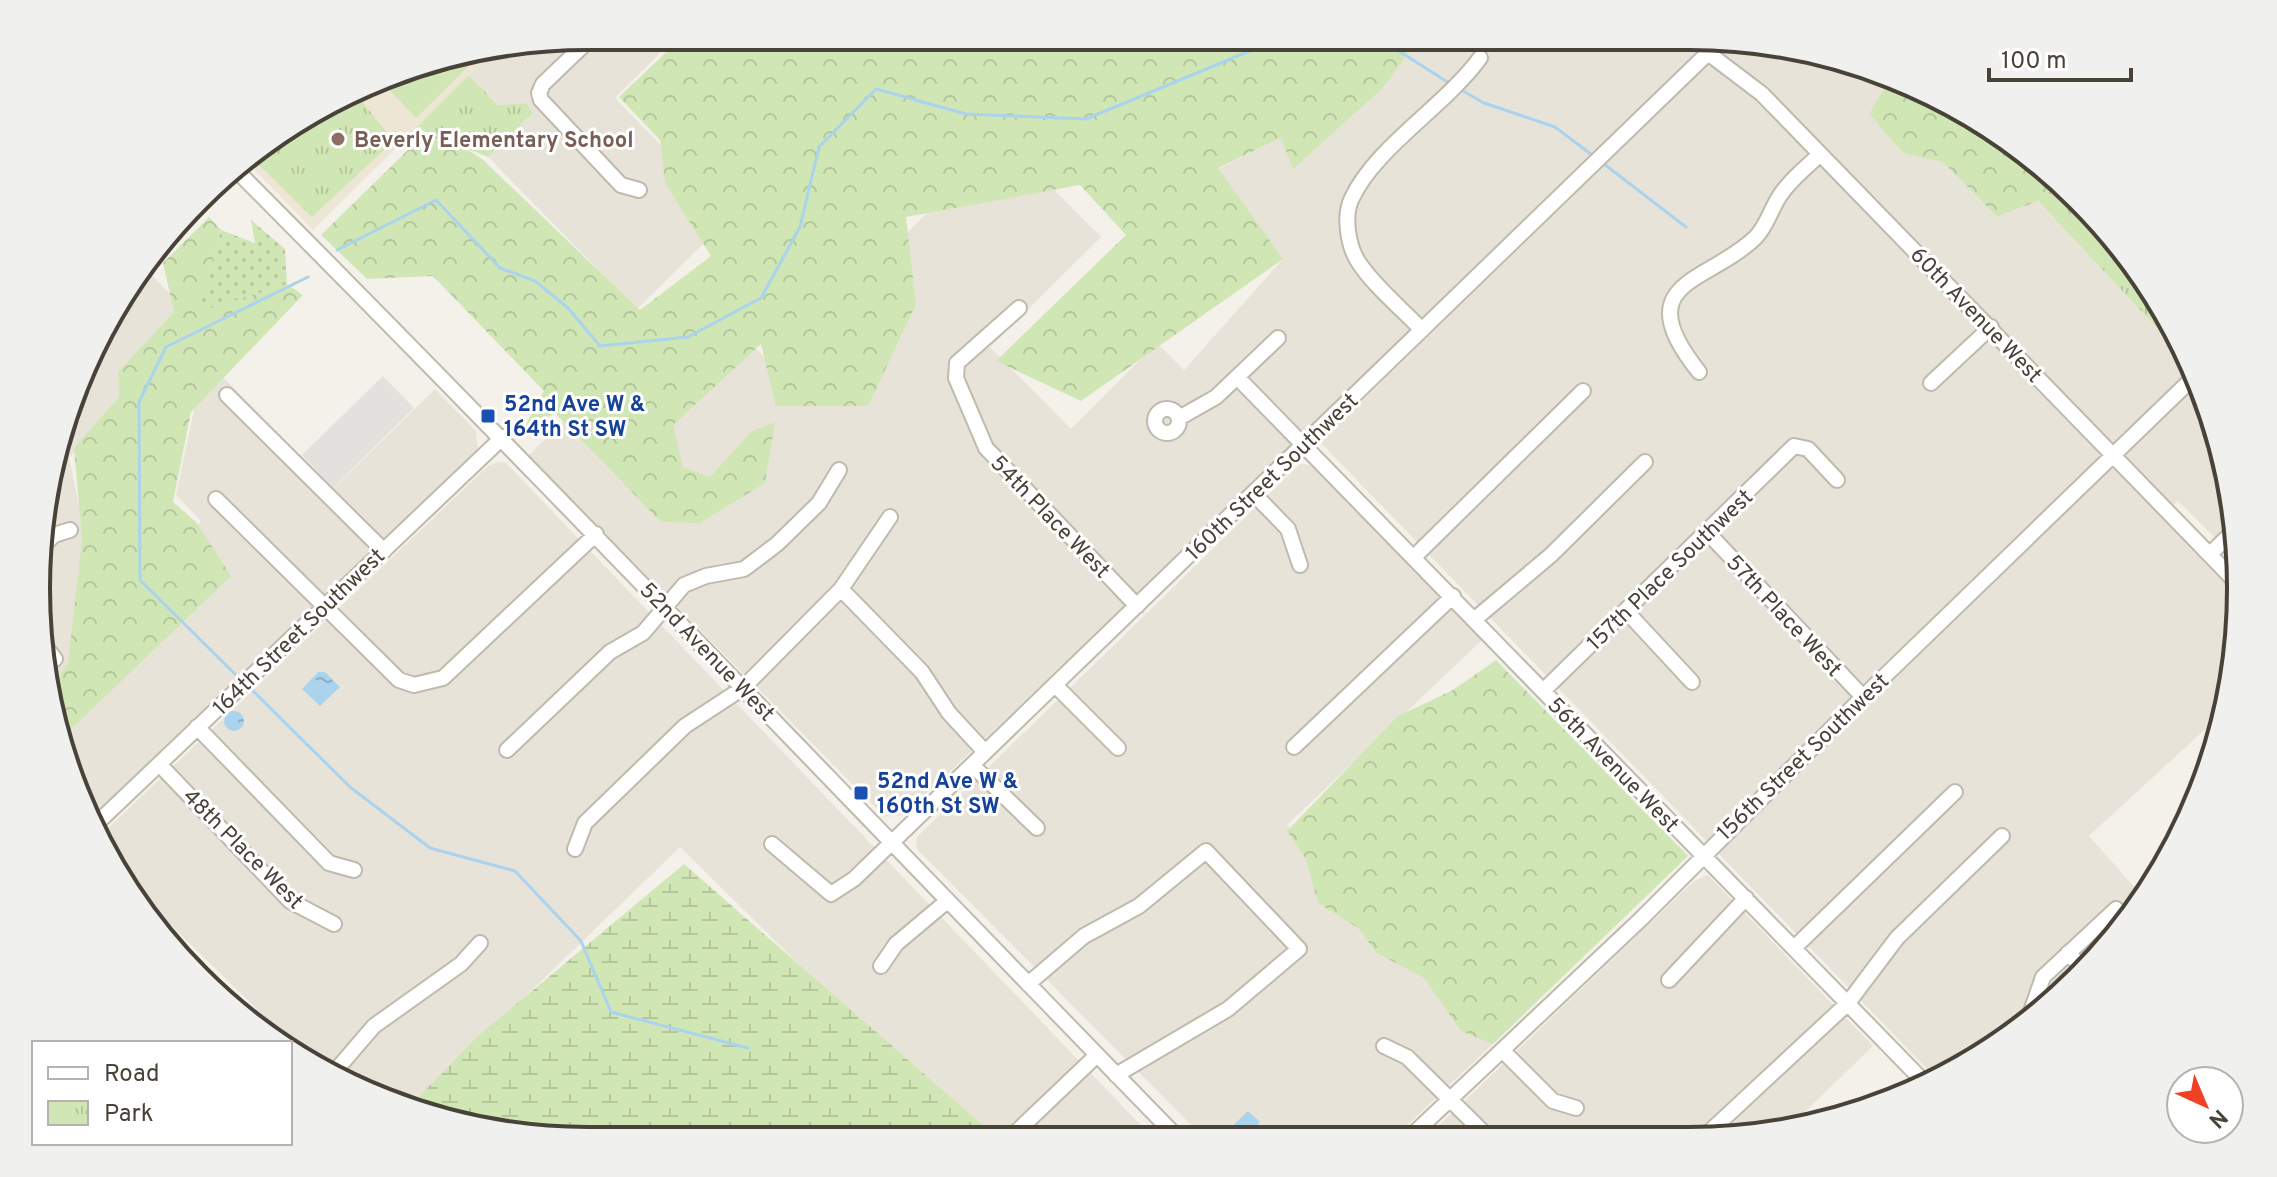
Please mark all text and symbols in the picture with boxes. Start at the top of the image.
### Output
scale bar [1989,32,2131,82]
text: 100 m [2001,47,2067,77]
place label: Beverly Elementary School [354,128,634,155]
marker: Beverly Elementary School [329,130,347,148]
street label: 60th Avenue West [1904,242,2047,389]
street label: 160th Street Southwest [1181,388,1365,567]
place label: 52nd Ave W & 164th St SW [504,392,646,444]
marker: 52nd Ave W & 164th St SW [479,407,497,425]
street label: 54th Place West [984,451,1115,585]
street label: 157th Place Southwest [1582,484,1759,657]
street label: 164th Street Southwest [208,543,392,722]
street label: 57th Place West [1720,550,1847,683]
street label: 52nd Avenue West [633,578,779,728]
street label: 156th Street Southwest [1712,668,1896,847]
street label: 56th Avenue West [1541,692,1684,839]
place label: 52nd Ave W & 160th St SW [877,769,1019,821]
street label: 48th Place West [176,784,308,916]
marker: 52nd Ave W & 160th St SW [852,784,870,802]
legend [32,1041,292,1145]
text: Road [104,1060,160,1090]
north arrow [2165,1065,2245,1145]
text: Park [104,1100,154,1130]
text: N [2202,1102,2232,1133]

